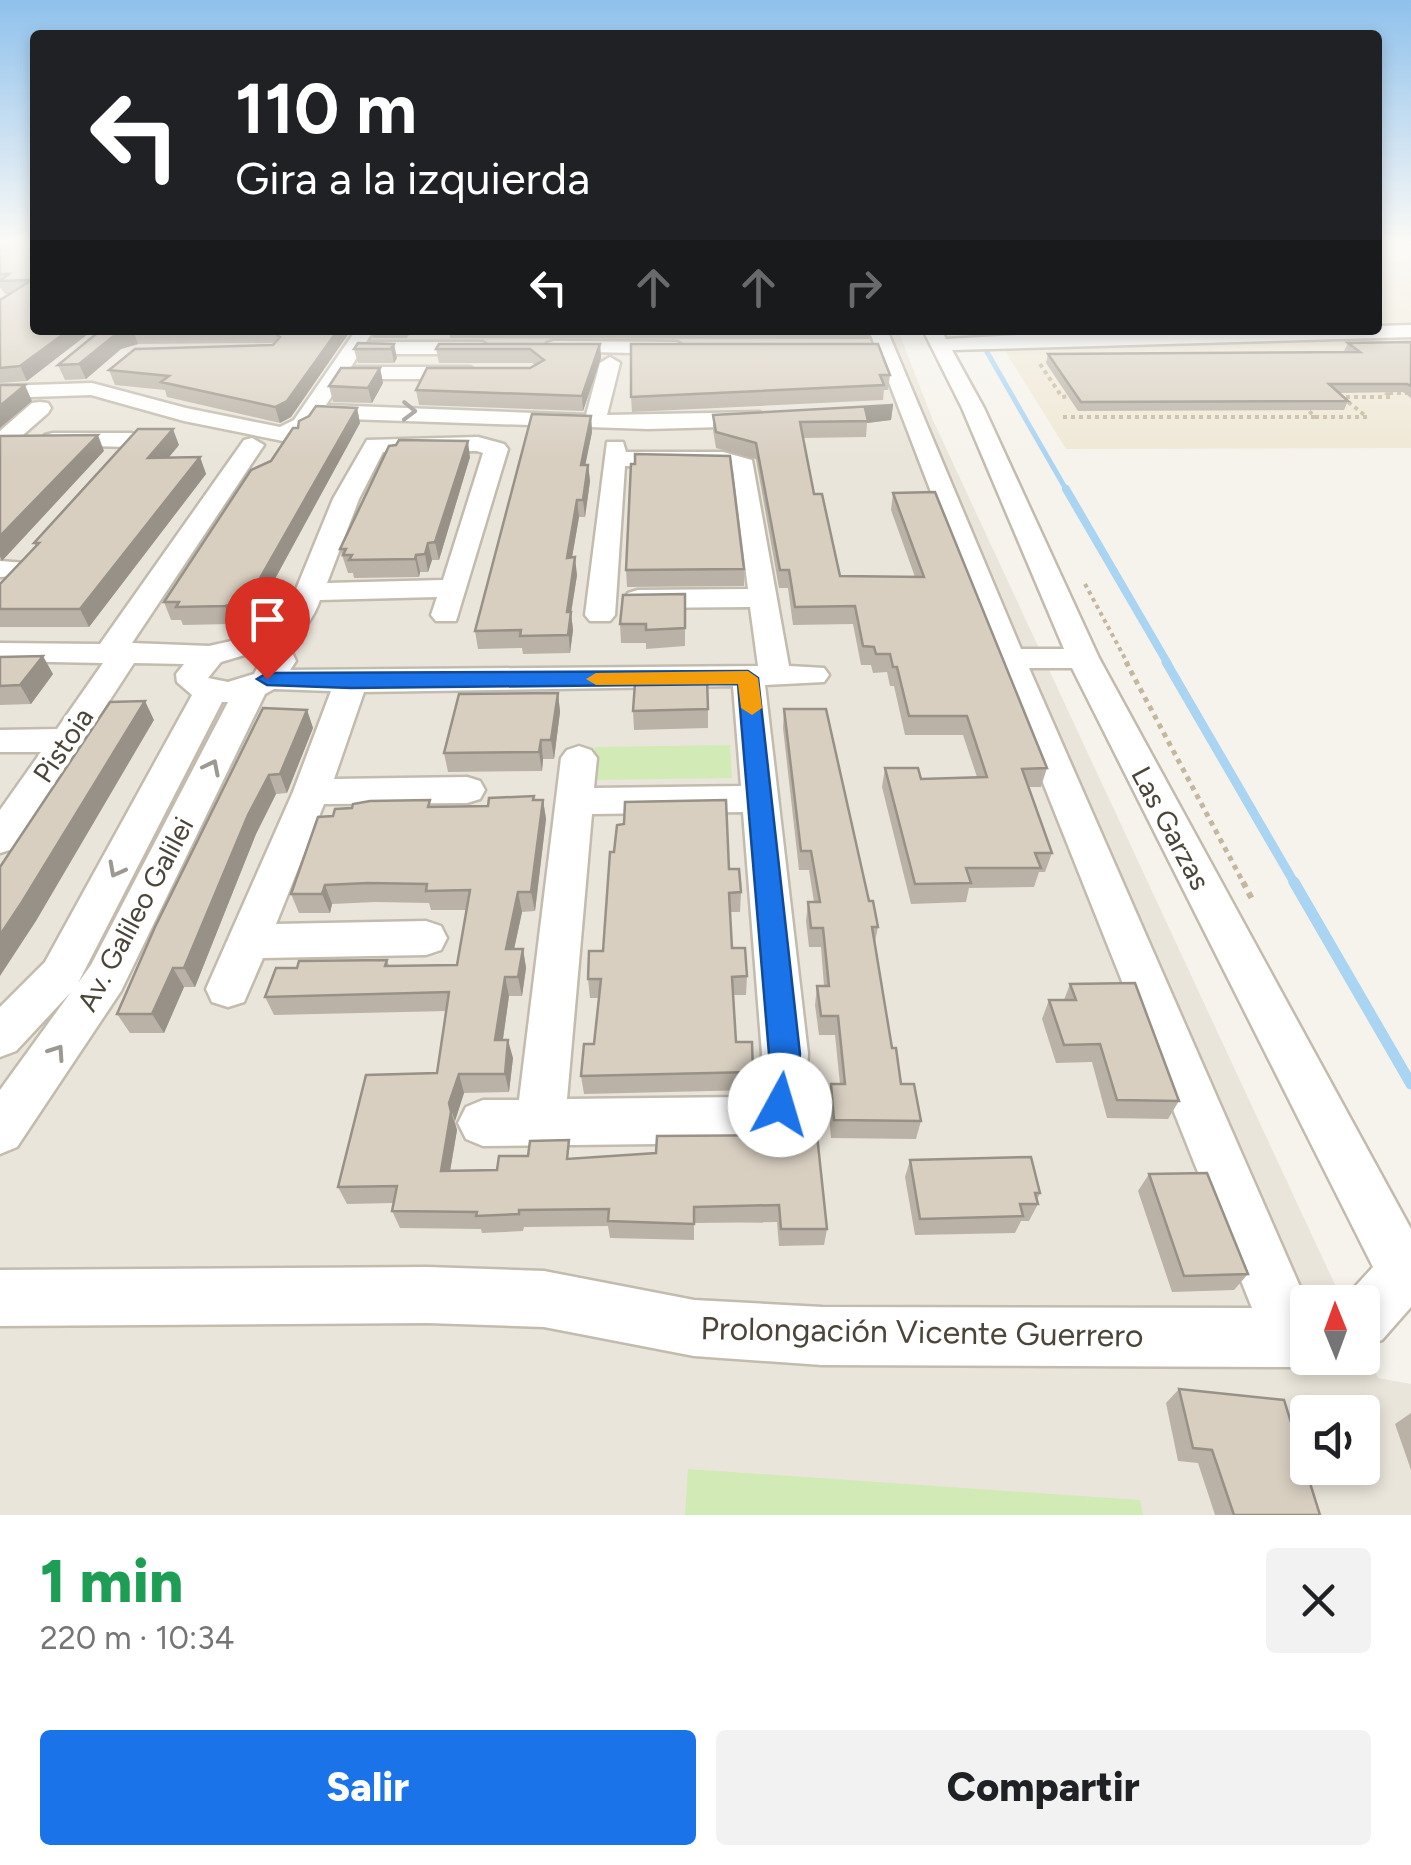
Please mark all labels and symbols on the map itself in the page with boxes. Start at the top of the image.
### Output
one-way arrow [402,400,418,421]
pin [225,577,310,680]
street label: Pistoia [26,701,100,789]
one-way arrow [200,759,220,777]
street label: Las Garzas [1124,760,1218,896]
street label: Av. Galileo Galilei [70,811,200,1017]
one-way arrow [109,860,128,878]
one-way arrow [45,1044,63,1063]
position arrow [728,1053,832,1157]
north arrow [1290,1285,1380,1375]
street label: Prolongación Vicente Guerrero [700,1309,1144,1355]

